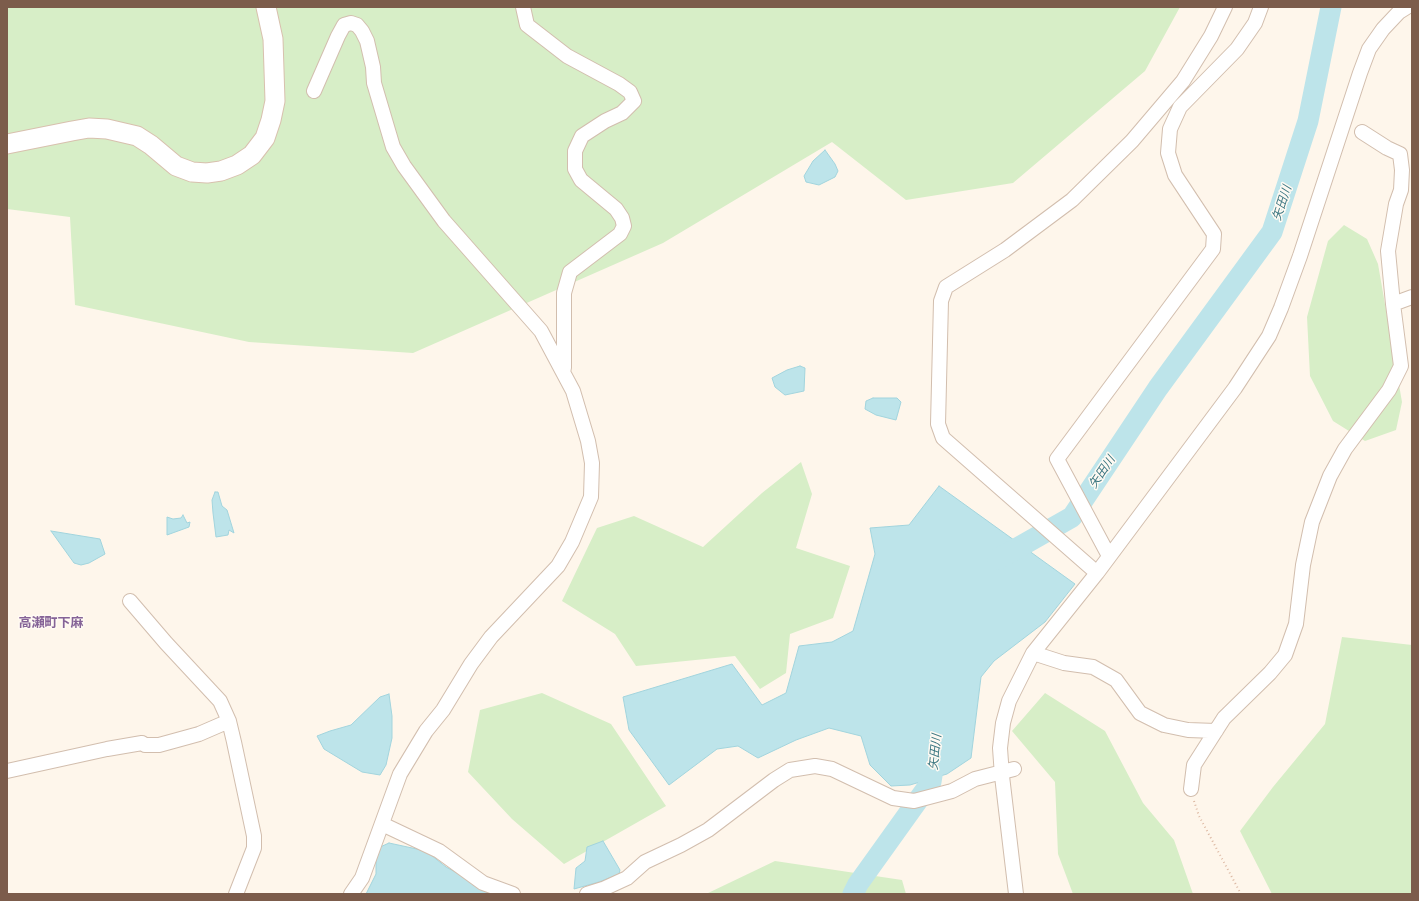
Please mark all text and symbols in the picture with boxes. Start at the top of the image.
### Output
water label: 矢田川 [1270,184,1294,222]
water label: 矢田川 [1086,453,1118,491]
district label: 高瀬町下麻 [19,615,83,631]
water label: 矢田川 [926,733,944,771]

